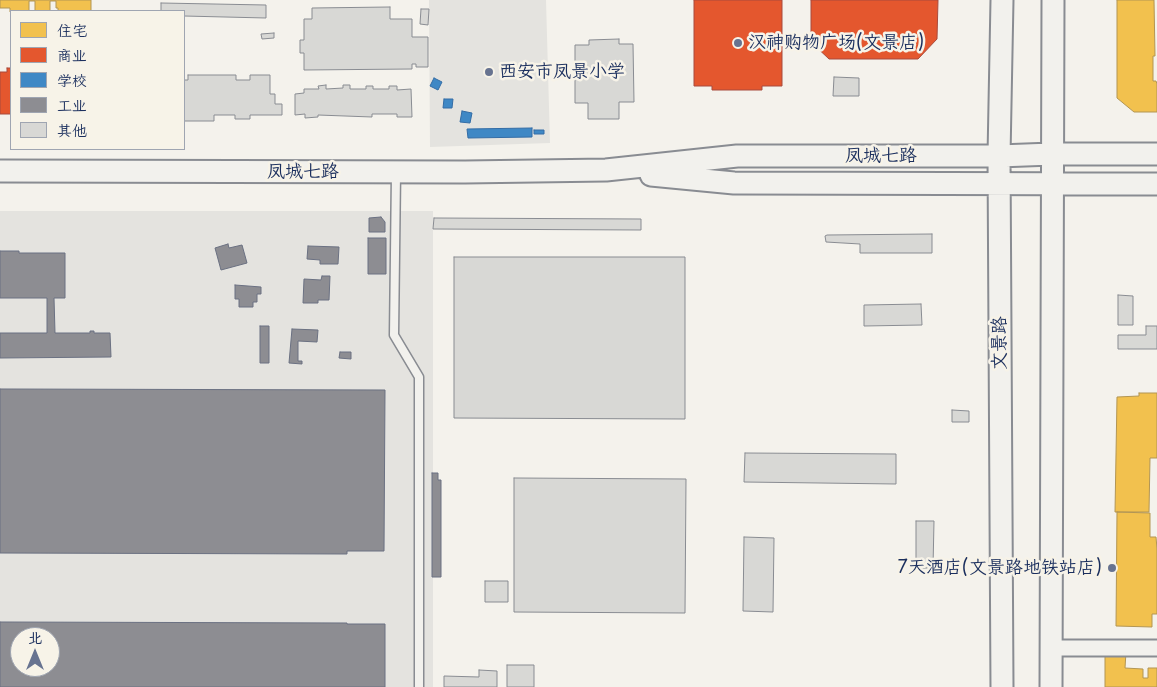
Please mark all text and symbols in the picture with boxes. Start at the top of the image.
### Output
legend [10,10,185,150]
text: 住宅 [57,18,87,41]
place label: 汉神购物广场(文景店) [748,32,924,54]
marker: 汉神购物广场(文景店) [732,37,744,49]
text: 商业 [57,43,87,66]
place label: 西安市凤景小学 [499,61,625,83]
marker: 西安市凤景小学 [483,66,495,78]
text: 学校 [57,68,87,91]
text: 工业 [57,93,87,116]
text: 其他 [57,118,87,141]
street label: 凤城七路 [845,145,917,167]
street label: 凤城七路 [267,161,339,183]
street label: 文景路 [989,316,1011,370]
place label: 7天酒店(文景路地铁站店) [898,557,1102,579]
marker: 7天酒店(文景路地铁站店) [1106,562,1118,574]
north arrow [10,627,60,677]
text: 北 [28,627,42,648]

